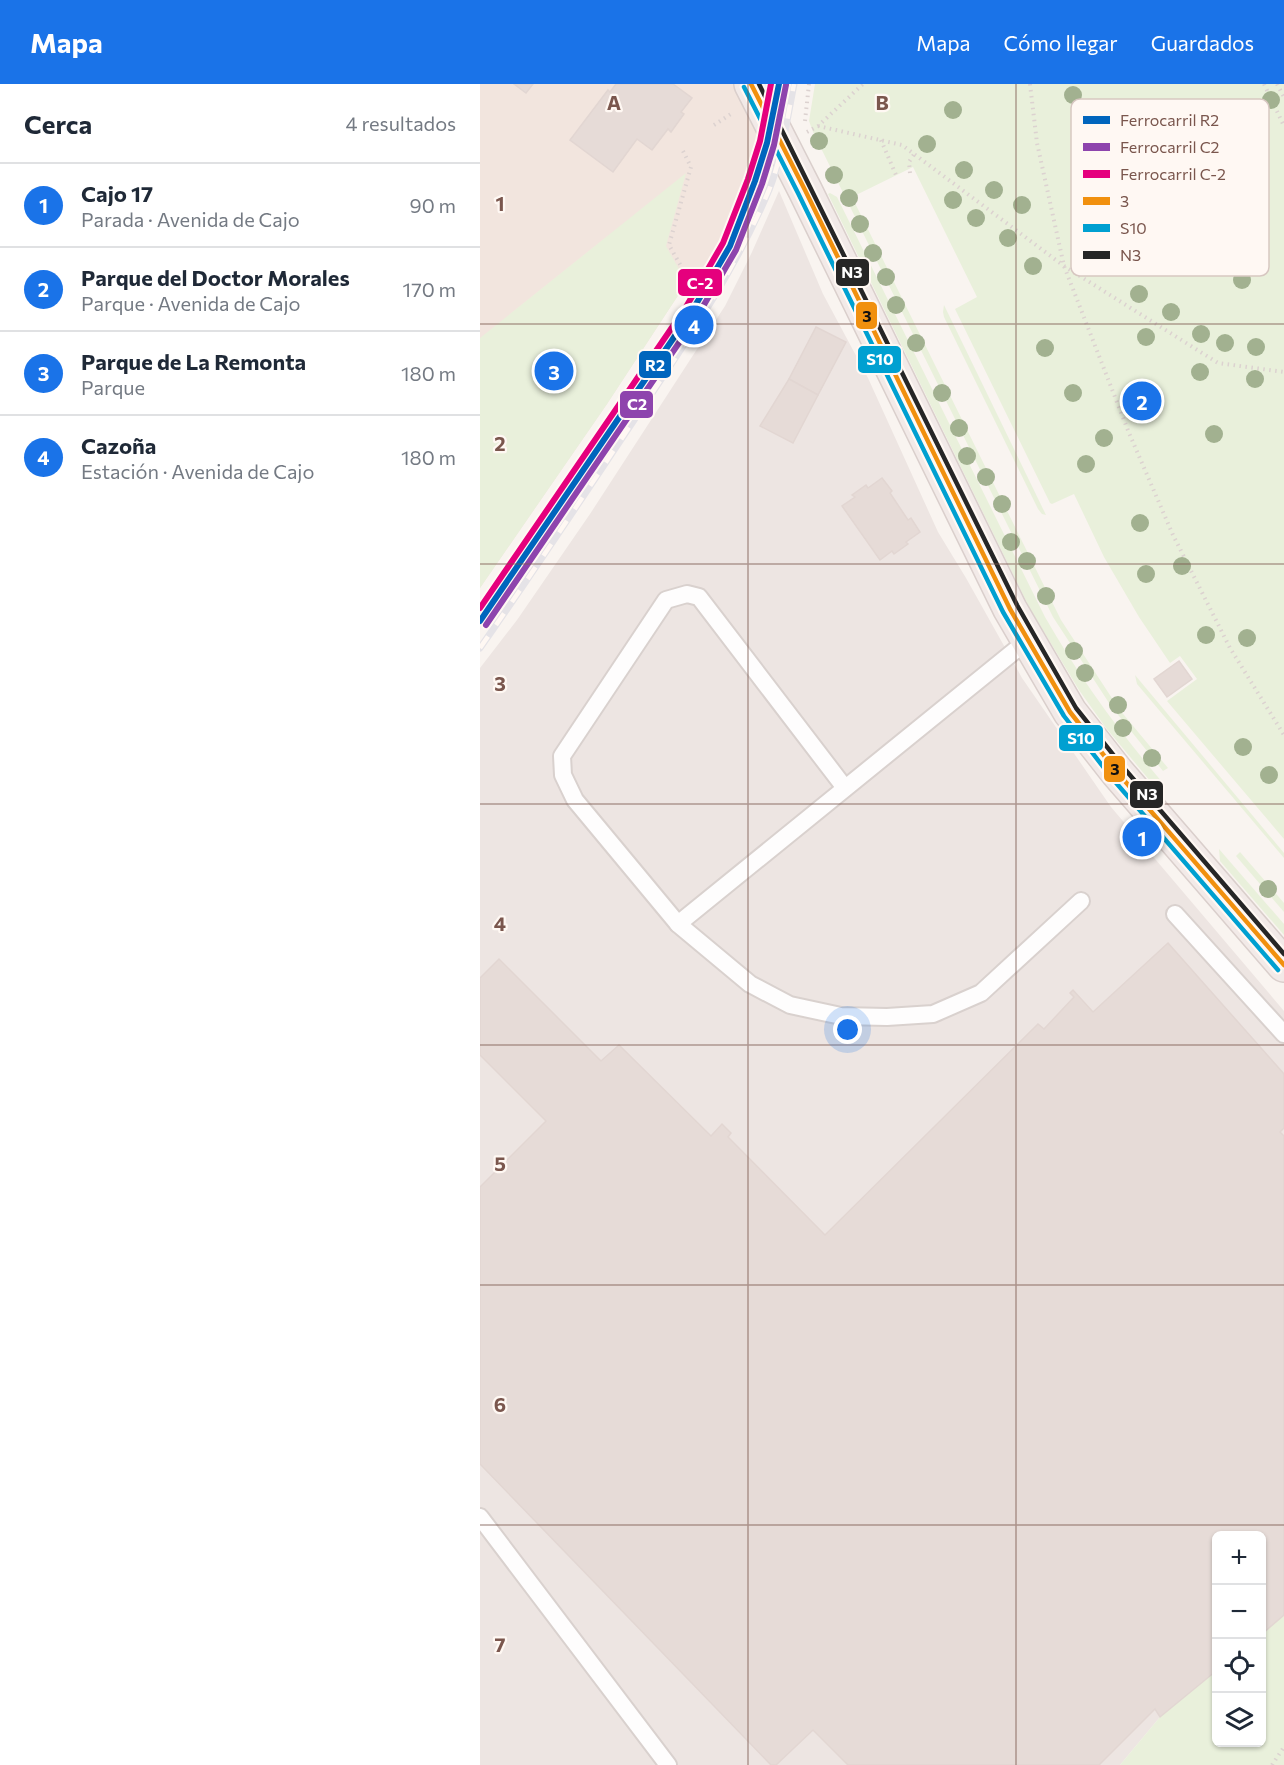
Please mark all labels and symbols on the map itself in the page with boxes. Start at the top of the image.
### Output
text: A [607,90,621,114]
text: B [875,90,889,114]
legend [1071,99,1269,276]
text: Ferrocarril R2 [1120,110,1219,129]
text: Ferrocarril C2 [1120,137,1220,156]
text: Ferrocarril C-2 [1120,164,1226,183]
text: 1 [495,191,505,215]
text: 3 [1120,191,1129,210]
text: S10 [1120,218,1147,237]
text: N3 [1120,245,1141,264]
line badge: N3 [835,258,870,287]
text: N3 [841,262,863,281]
line badge: C-2 [677,268,723,297]
text: C-2 [687,273,713,292]
line badge: 3 [855,301,878,330]
pin: 4 [674,302,714,348]
text: 3 [862,306,872,325]
line badge: S10 [857,345,902,374]
pin: 3 [534,348,574,394]
text: S10 [866,349,894,368]
line badge: R2 [638,350,672,379]
text: R2 [645,355,665,374]
pin: 2 [1122,378,1162,424]
line badge: C2 [619,390,654,419]
text: C2 [627,394,647,413]
text: 2 [494,431,506,455]
text: 3 [494,671,506,695]
line badge: S10 [1058,724,1104,752]
text: S10 [1067,728,1095,747]
line badge: 3 [1103,755,1126,783]
text: 3 [1110,759,1120,778]
line badge: N3 [1129,780,1164,809]
text: N3 [1136,784,1158,803]
pin: 1 [1122,814,1162,860]
text: 4 [494,911,506,935]
your location [833,1015,862,1044]
text: 5 [494,1151,506,1175]
text: 6 [494,1392,506,1416]
text: 7 [495,1632,506,1656]

